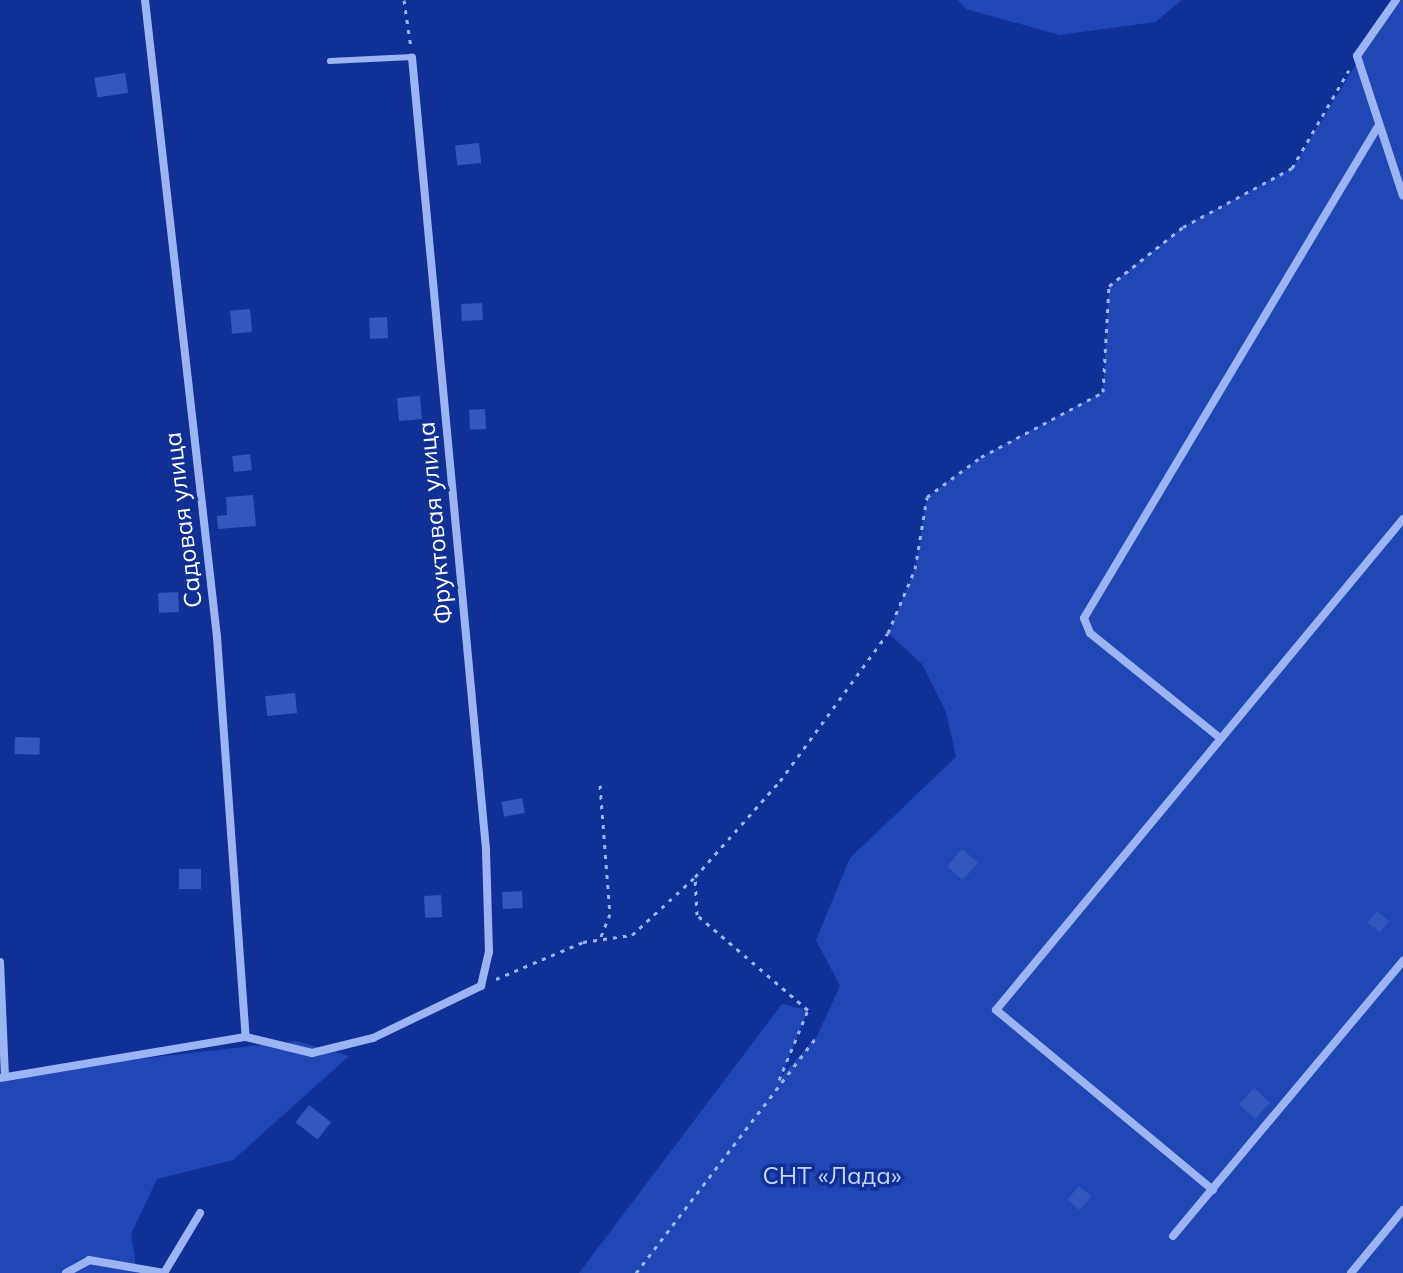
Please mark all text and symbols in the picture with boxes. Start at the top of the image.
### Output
street label: Фруктовая улица [412,420,458,626]
street label: Садовая улица [158,431,208,609]
park label: СНТ «Лада» [762,1162,902,1190]

